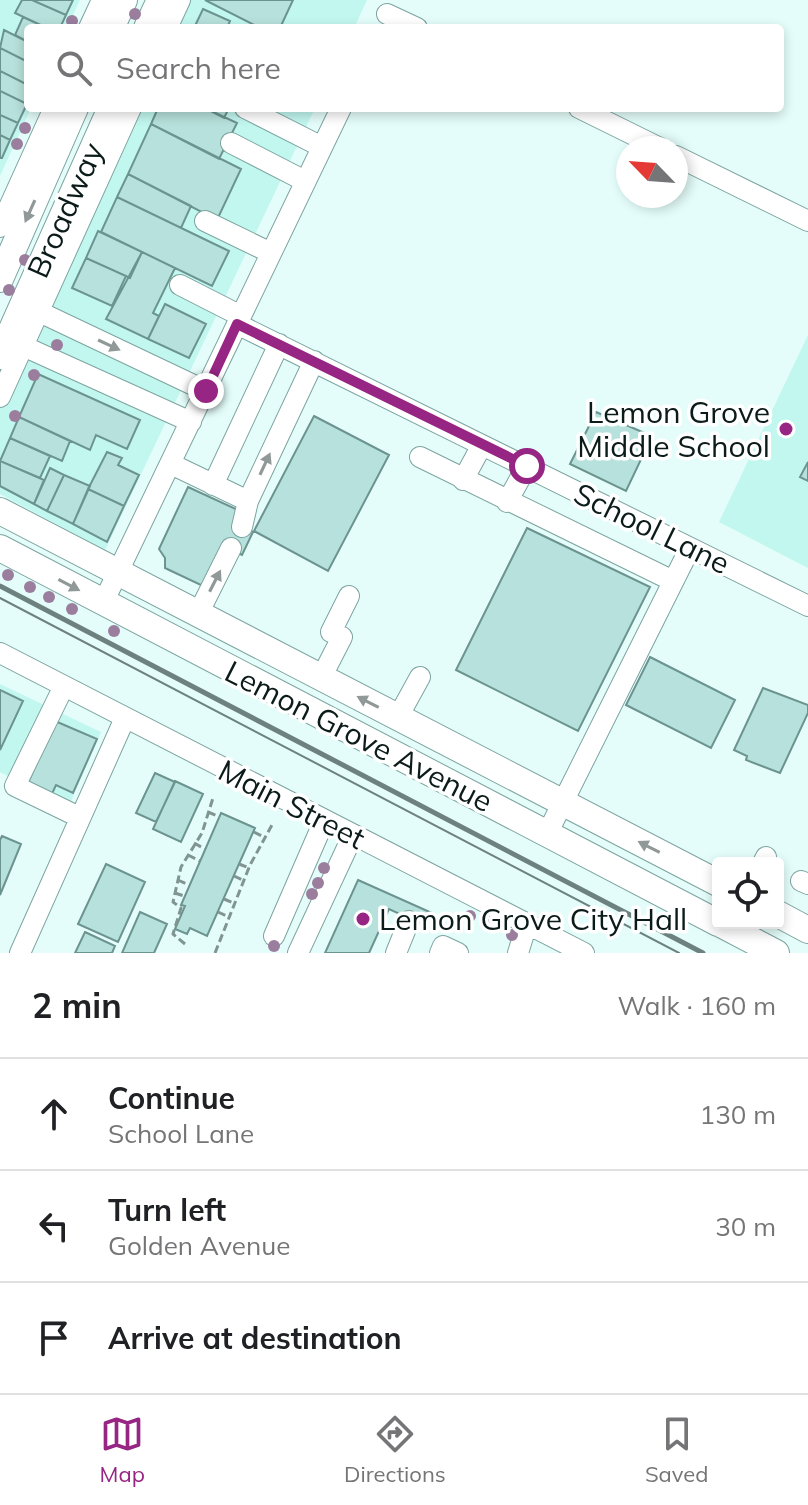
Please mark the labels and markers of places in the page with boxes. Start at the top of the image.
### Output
place label: Lemon Grove Middle School [577,393,770,465]
marker: Lemon Grove Middle School [777,420,795,438]
place label: Lemon Grove City Hall [379,900,687,938]
marker: Lemon Grove City Hall [354,910,372,928]

